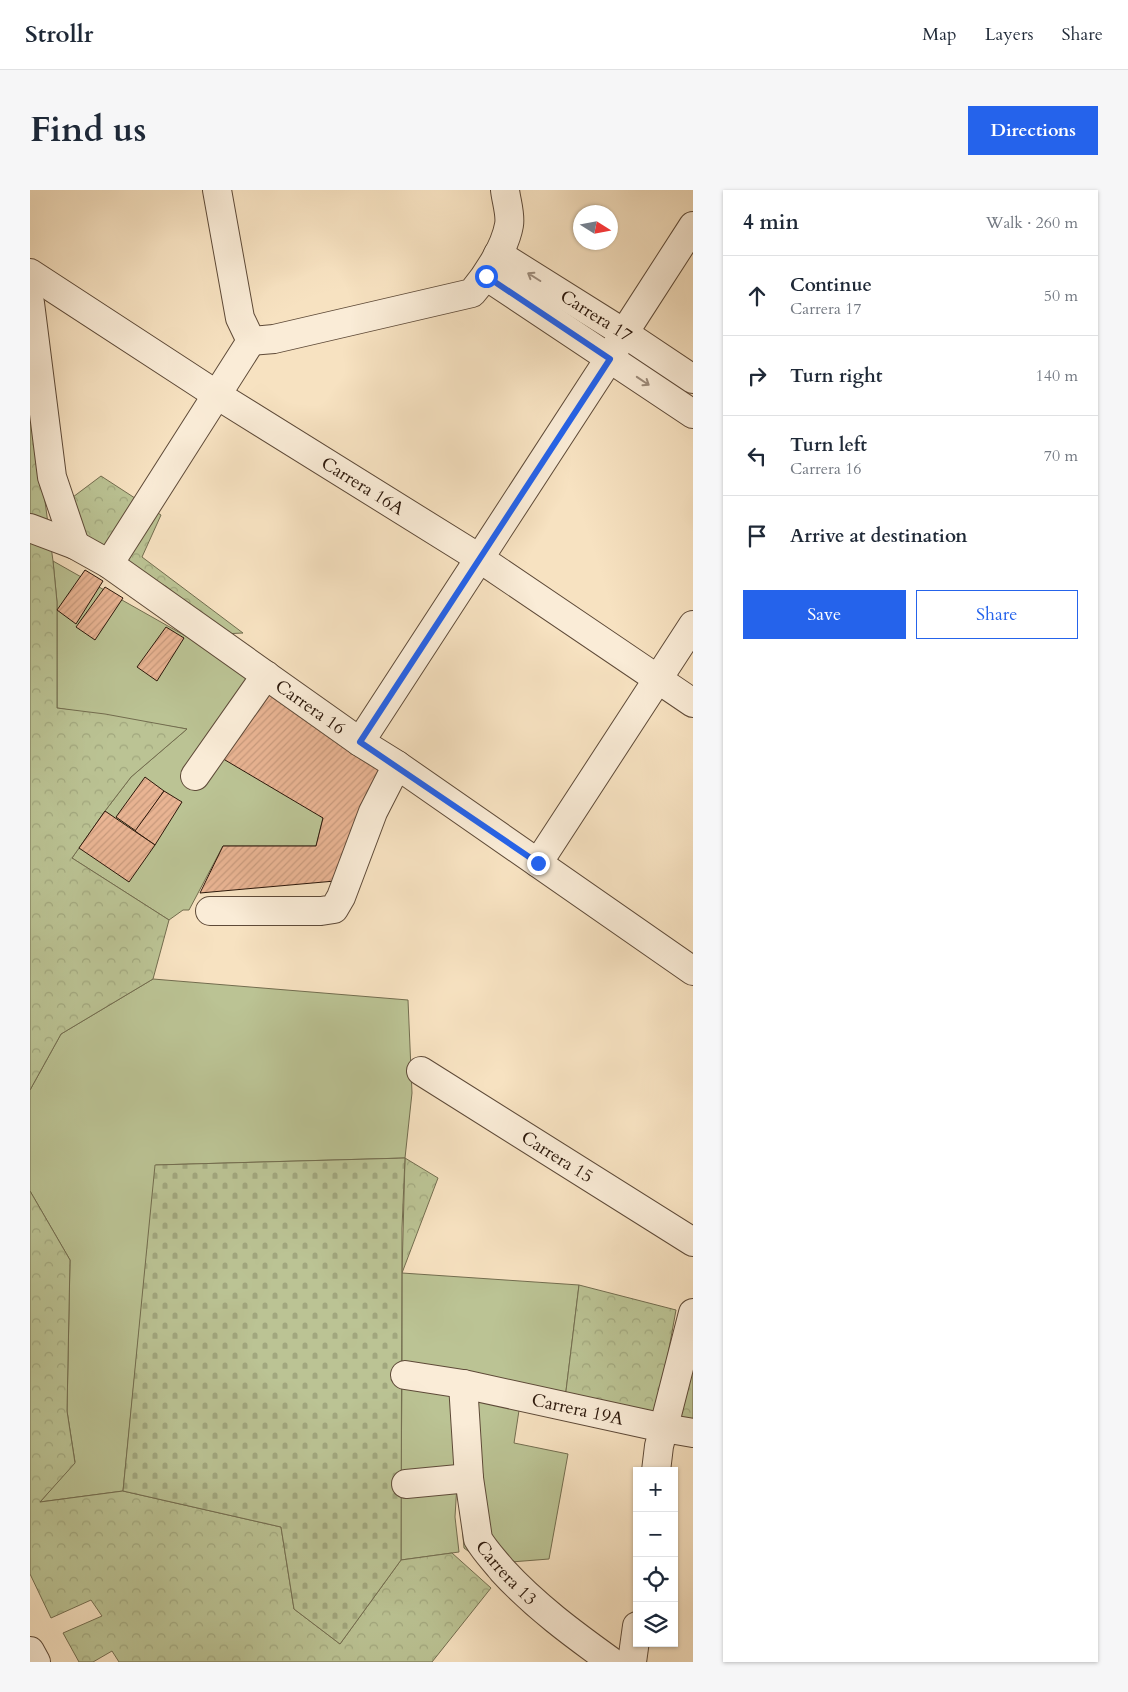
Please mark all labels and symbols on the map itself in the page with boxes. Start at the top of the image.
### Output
north arrow [573,205,618,250]
route start [475,265,498,288]
one-way arrow [528,271,542,281]
street label: Carrera 17 [555,284,637,348]
one-way arrow [636,376,650,386]
street label: Carrera 16A [316,451,409,522]
street label: Carrera 16 [270,674,350,741]
route end [527,852,550,875]
street label: Carrera 15 [516,1125,598,1189]
street label: Carrera 19A [529,1387,626,1432]
street label: Carrera 13 [469,1535,542,1611]

